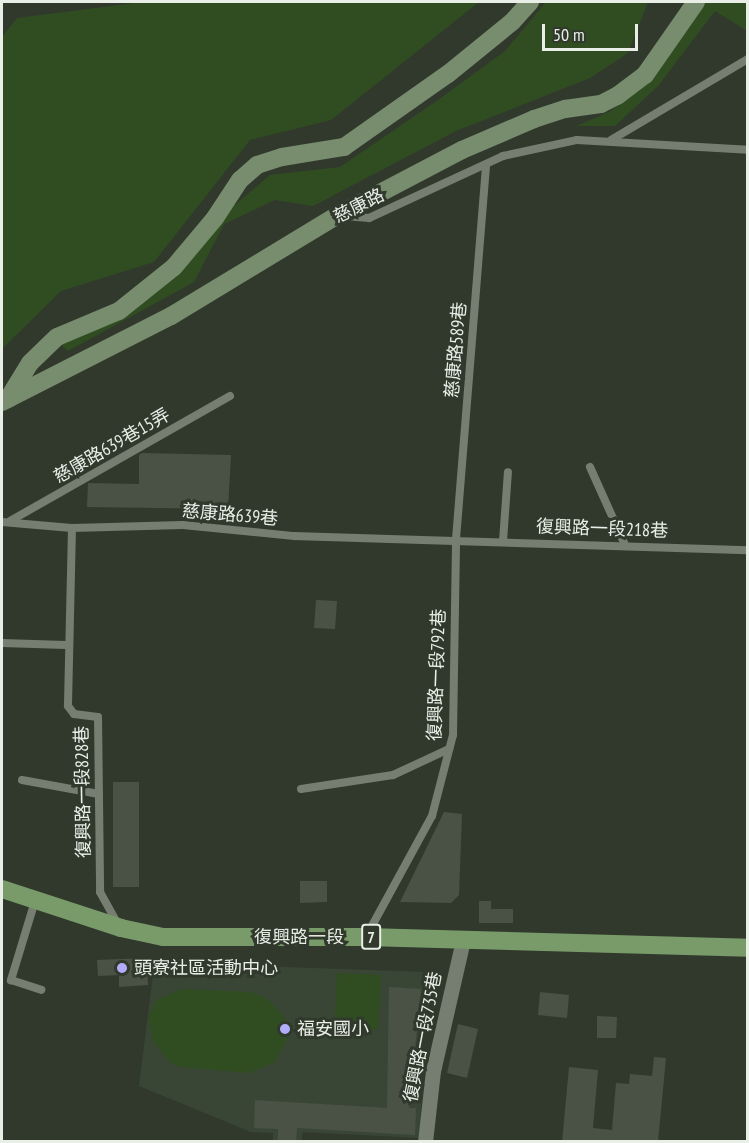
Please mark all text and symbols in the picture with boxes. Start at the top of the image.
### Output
scale bar [545,12,641,50]
text: 50 m [553,23,585,46]
street label: 慈康路 [330,184,388,228]
street label: 慈康路589巷 [441,301,471,399]
street label: 慈康路639巷15弄 [50,404,174,488]
street label: 慈康路639巷 [181,500,279,530]
street label: 復興路一段218巷 [536,516,668,542]
street label: 復興路一段792巷 [424,609,450,741]
street label: 復興路一段828巷 [71,726,95,858]
road number: 7 [360,924,382,950]
street label: 復興路一段 [254,926,344,948]
place label: 頭寮社區活動中心 [134,957,278,979]
marker: 頭寮社區活動中心 [115,961,129,975]
street label: 復興路一段735巷 [400,970,446,1104]
place label: 福安國小 [297,1018,369,1040]
marker: 福安國小 [278,1022,292,1036]

